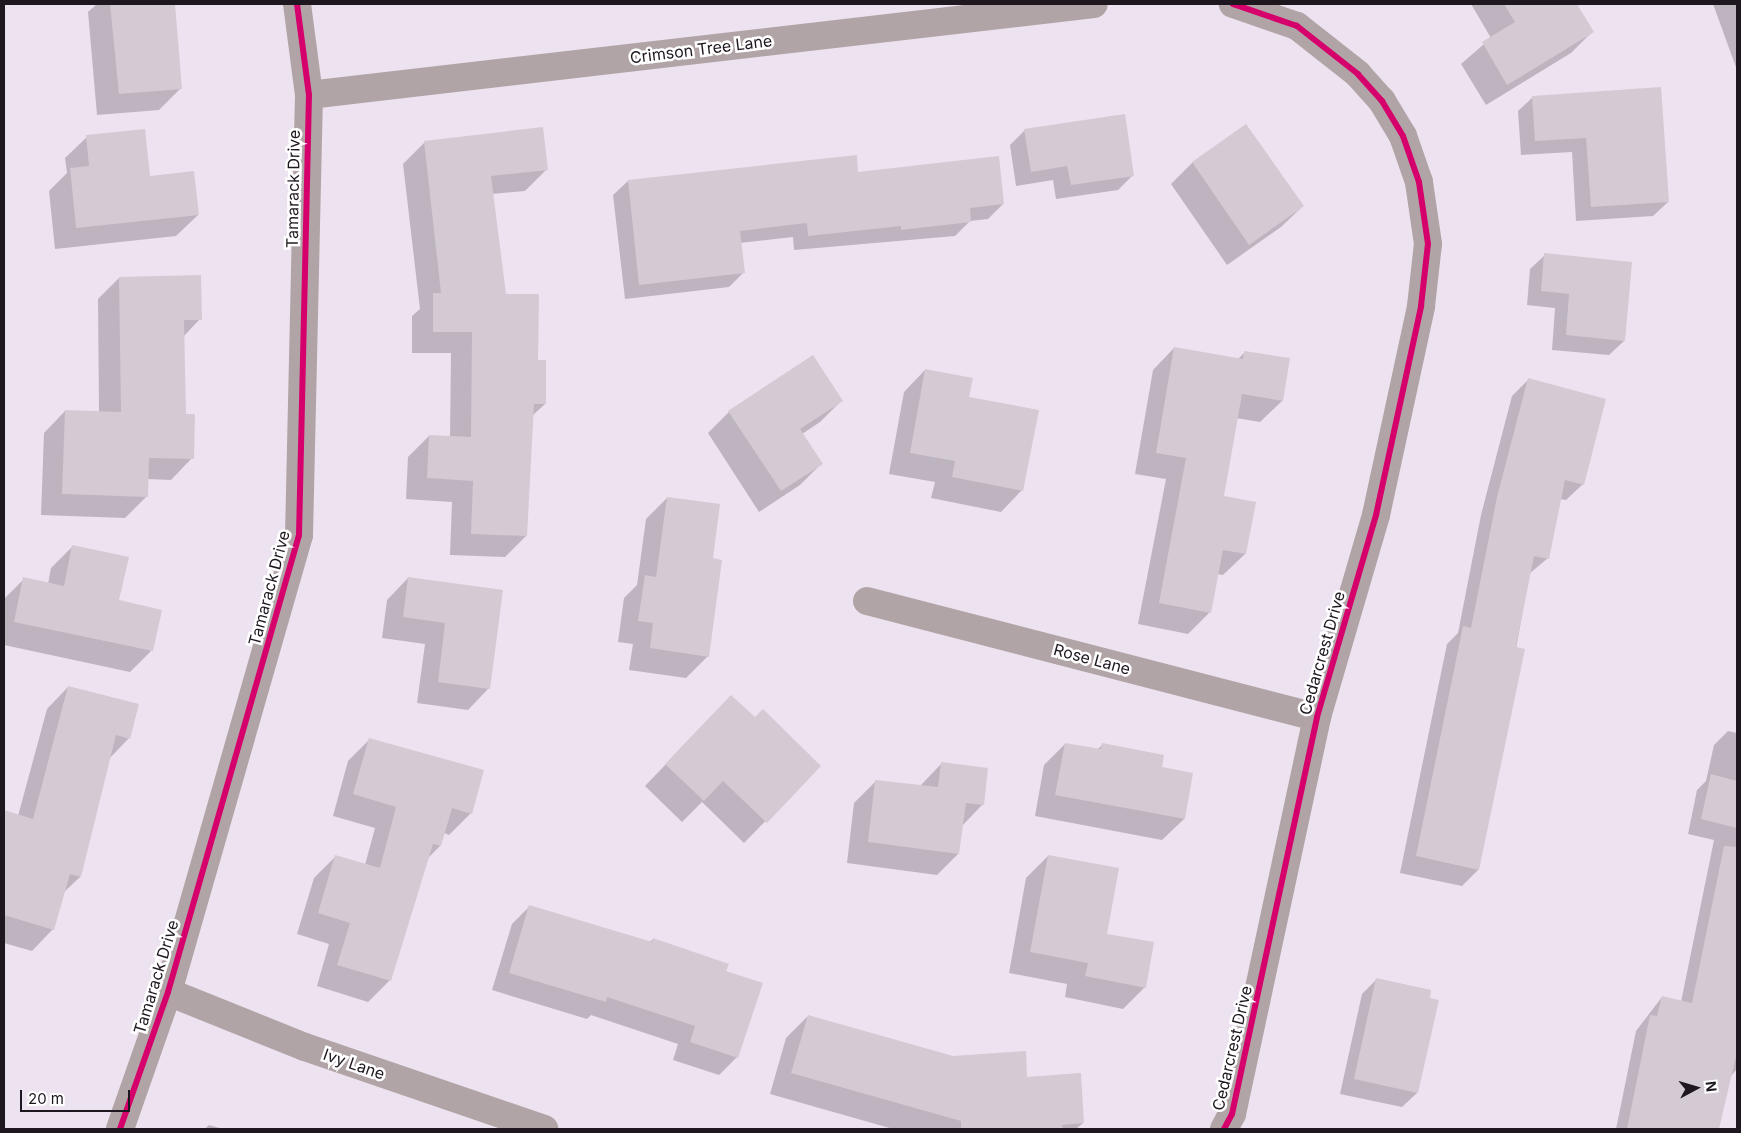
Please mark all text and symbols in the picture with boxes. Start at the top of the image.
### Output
street label: Crimson Tree Lane [629,31,773,67]
street label: Tamarack Drive [282,130,304,248]
street label: Tamarack Drive [244,528,294,648]
street label: Cedarcrest Drive [1295,589,1349,717]
street label: Rose Lane [1051,640,1133,678]
street label: Tamarack Drive [130,918,182,1036]
street label: Cedarcrest Drive [1208,984,1256,1112]
street label: Ivy Lane [321,1045,387,1083]
north arrow [1671,1063,1721,1113]
scale bar [22,1080,132,1112]
text: N [1702,1080,1720,1093]
text: 20 m [28,1089,64,1108]

